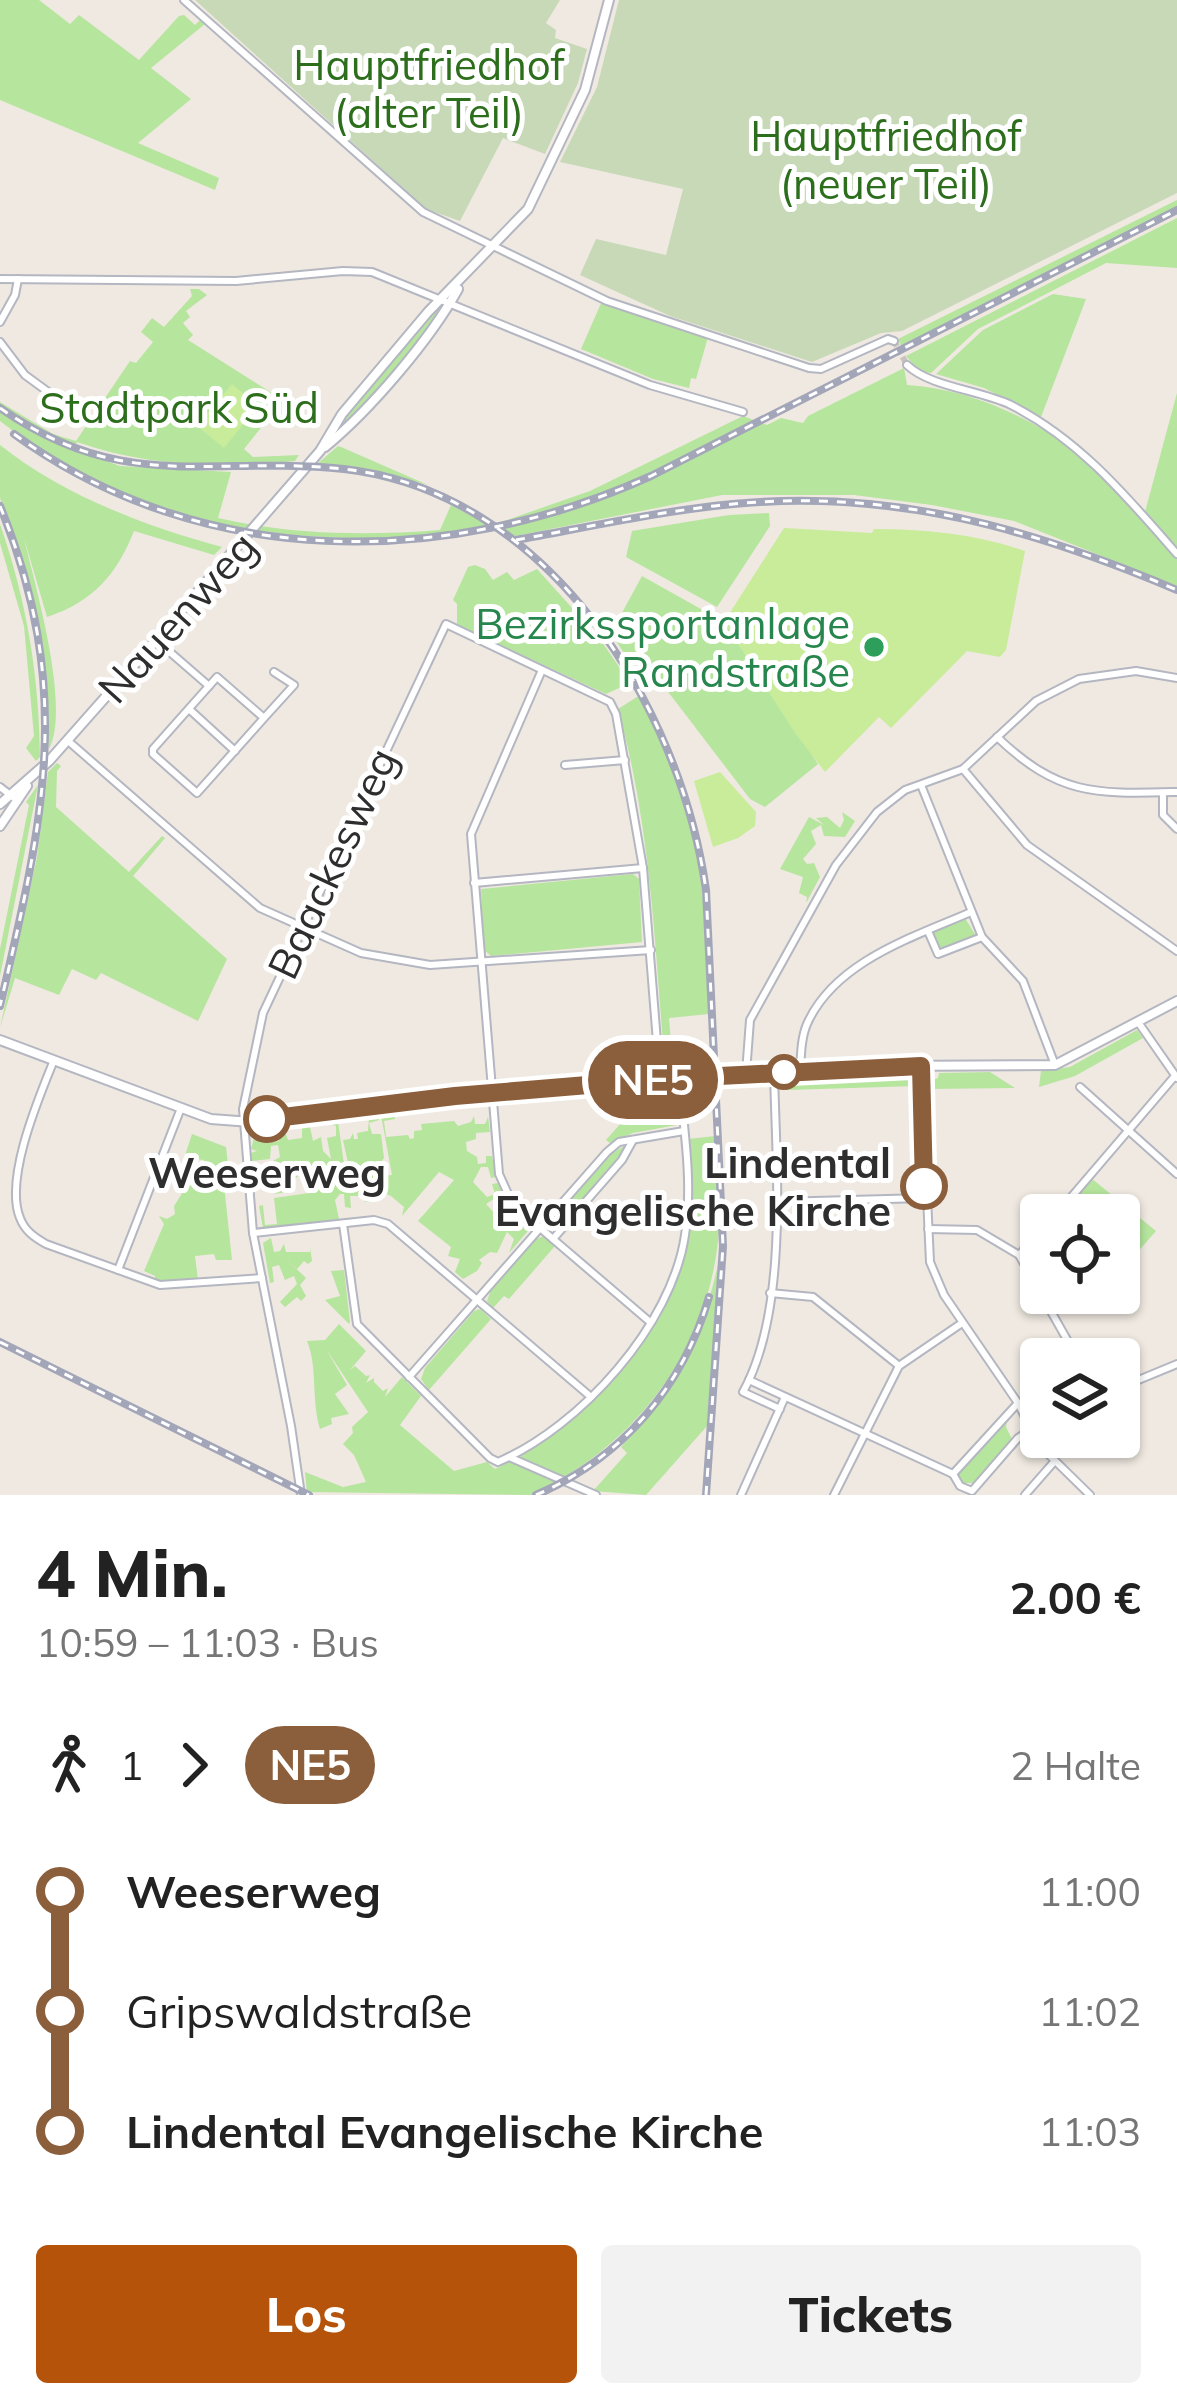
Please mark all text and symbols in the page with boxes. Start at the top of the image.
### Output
park label: Hauptfriedhof (alter Teil) [293,38,566,139]
park label: Hauptfriedhof (neuer Teil) [750,109,1023,210]
park label: Stadtpark Süd [39,381,319,434]
street label: Nauenweg [86,520,268,714]
place label: Bezirkssportanlage Randstraße [475,597,850,698]
marker: Bezirkssportanlage Randstraße [861,634,887,660]
street label: Baackesweg [255,739,409,987]
line badge: NE5 [584,1041,722,1119]
text: NE5 [612,1053,694,1106]
unlabelled marker [768,1056,800,1088]
marker: Weeserweg [245,1097,289,1141]
place label: Lindental Evangelische Kirche [495,1136,891,1237]
place label: Weeserweg [148,1146,386,1199]
marker: Lindental Evangelische Kirche [902,1164,946,1208]
map controls [1020,1194,1140,1458]
button: locate [1020,1194,1140,1314]
button: layers [1020,1338,1140,1458]
text: 4 Min. [36,1531,228,1614]
text: 2.00 € [1010,1569,1141,1625]
text: 10:59 – 11:03 · Bus [36,1618,379,1667]
icon: walk [36,1732,102,1798]
icon: forward [161,1732,227,1798]
text: NE5 [269,1738,351,1791]
text: 1 [120,1741,143,1790]
text: 2 Halte [1010,1741,1141,1790]
text: Weeserweg [126,1863,381,1919]
text: 11:00 [1039,1867,1141,1916]
text: Gripswaldstraße [126,1983,472,2039]
text: 11:02 [1039,1987,1141,2036]
text: Lindental Evangelische Kirche [126,2103,763,2159]
text: 11:03 [1039,2107,1141,2156]
button: Los [36,2245,577,2383]
button: Tickets [601,2245,1141,2383]

